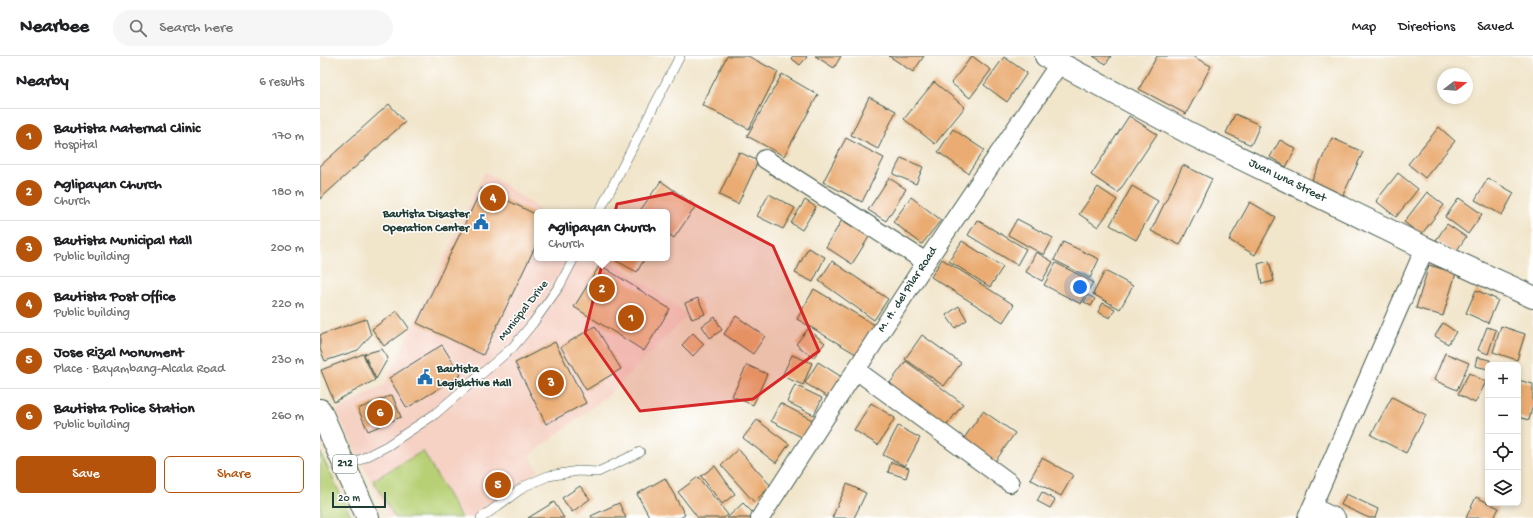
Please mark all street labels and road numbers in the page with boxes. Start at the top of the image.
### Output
street label: Juan Luna Street [1246,156,1329,206]
street label: M. H. del Pilar Road [875,244,941,335]
street label: Municipal Drive [496,277,553,344]
road number: 212 [333,455,357,473]

